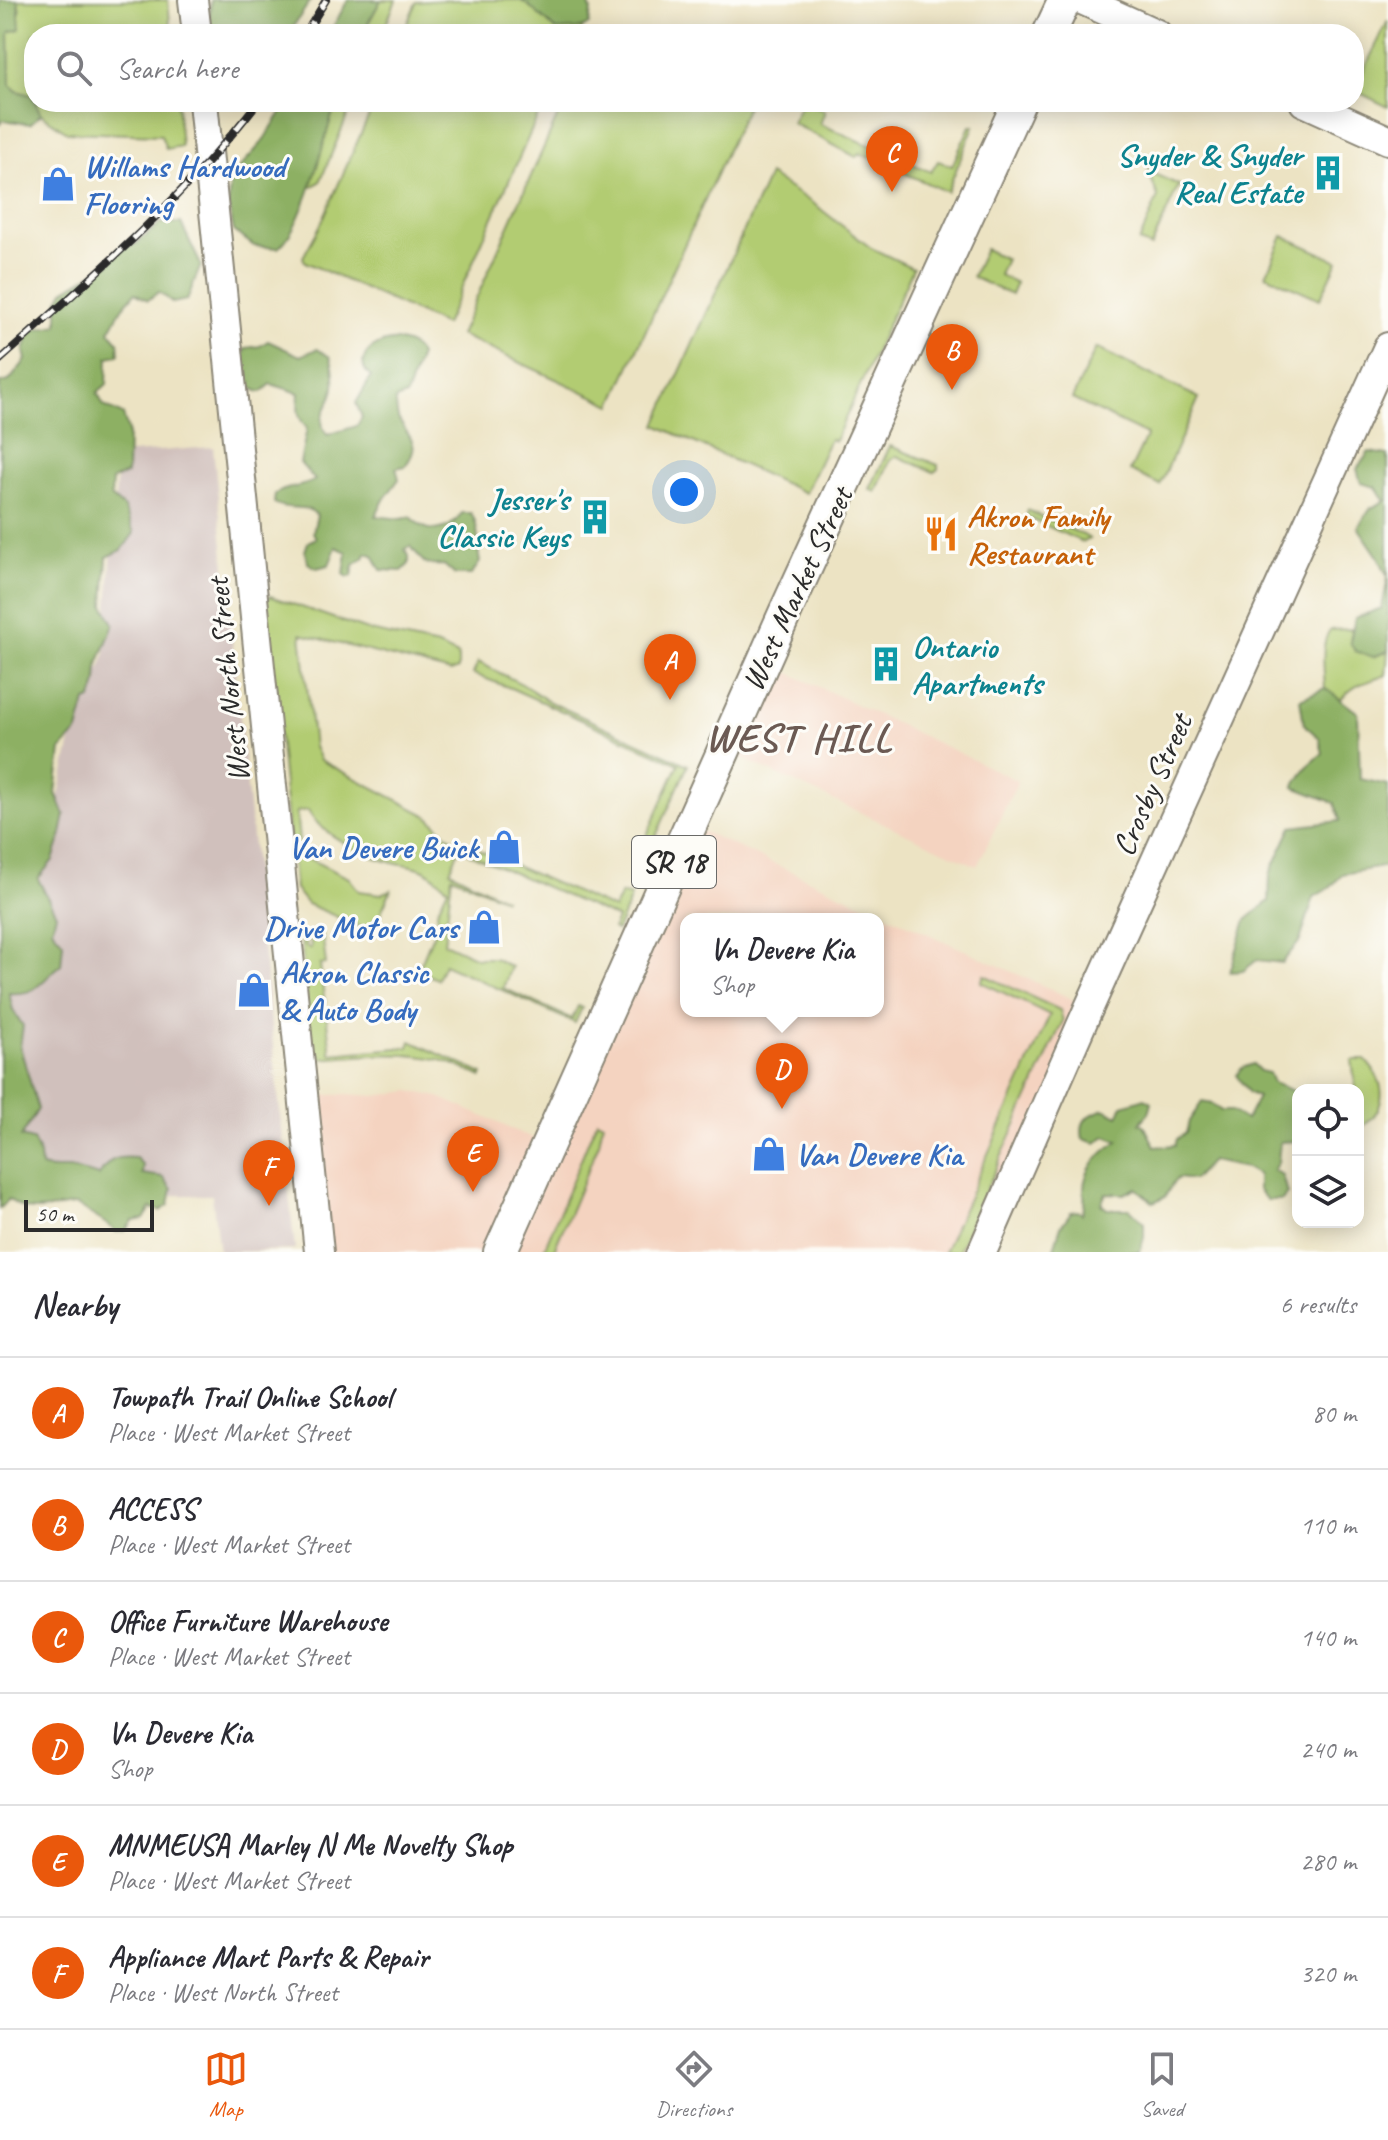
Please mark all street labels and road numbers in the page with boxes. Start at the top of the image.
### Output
street label: West Market Street [732,478,863,697]
street label: West North Street [197,572,259,784]
street label: Crosby Street [1103,705,1203,862]
road number: SR 18 [632,836,716,888]

